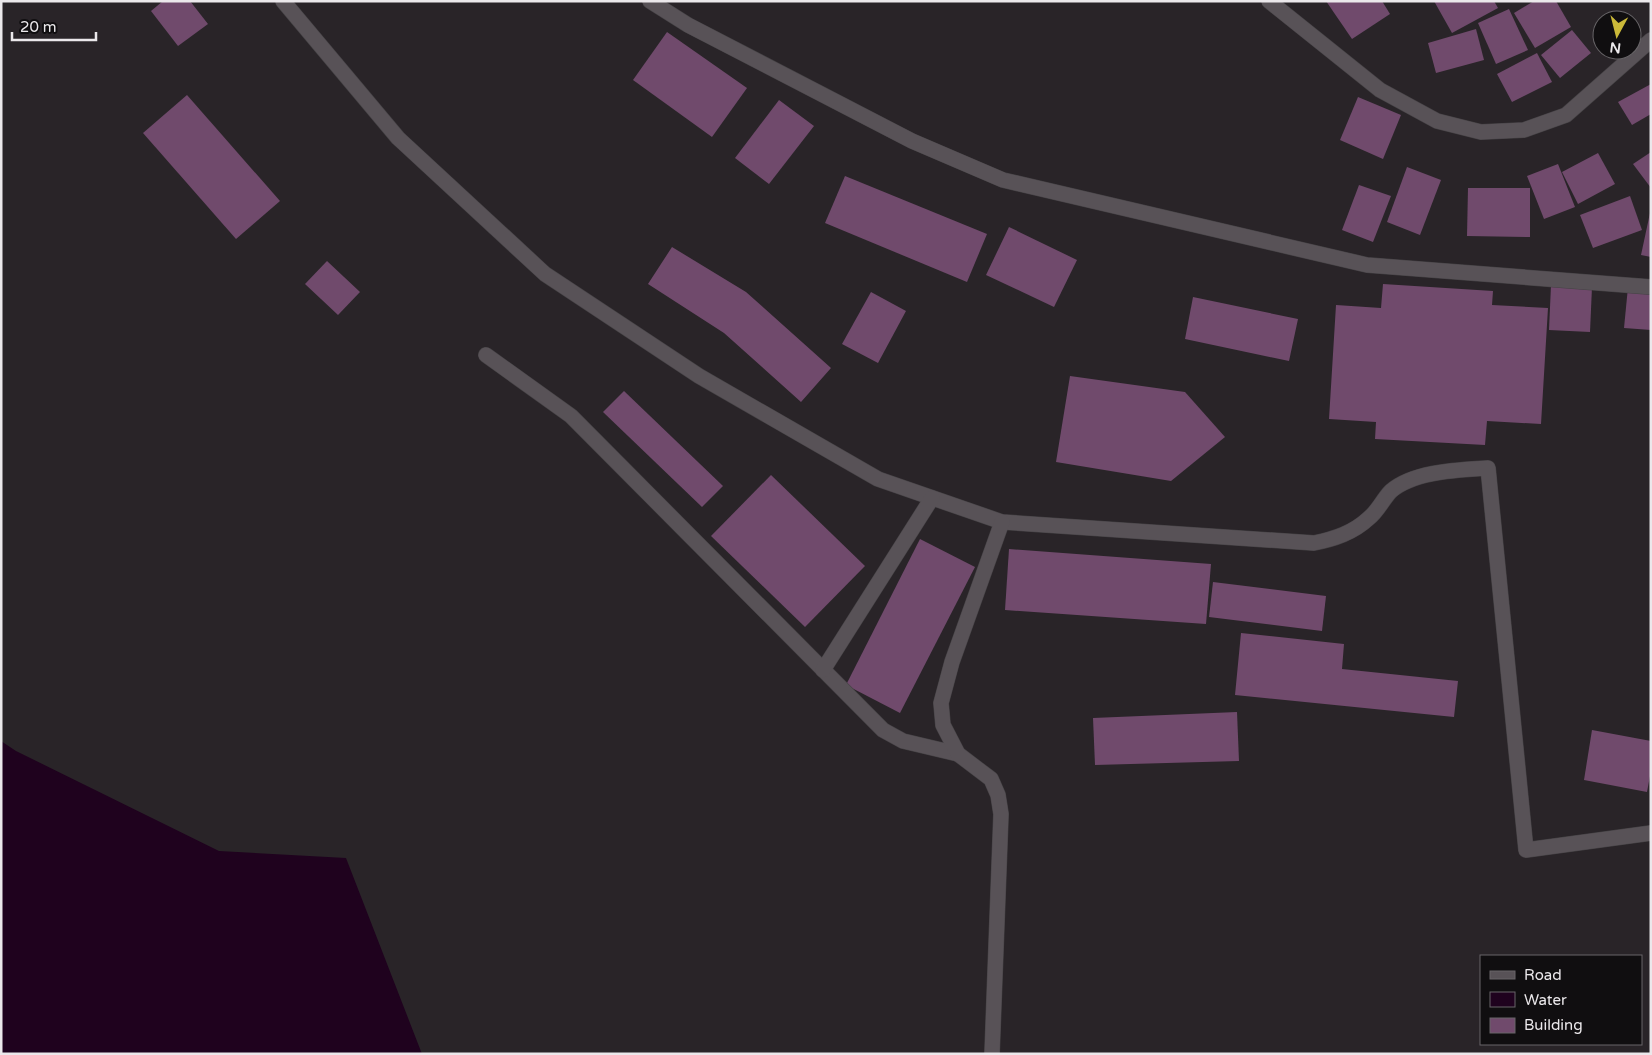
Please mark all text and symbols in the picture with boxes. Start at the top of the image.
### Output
scale bar [12,10,96,42]
north arrow [1592,10,1642,60]
text: 20 m [20,18,57,36]
text: N [1609,38,1622,57]
legend [1480,955,1642,1045]
text: Road [1524,966,1562,984]
text: Water [1524,991,1567,1009]
text: Building [1524,1016,1583,1034]

